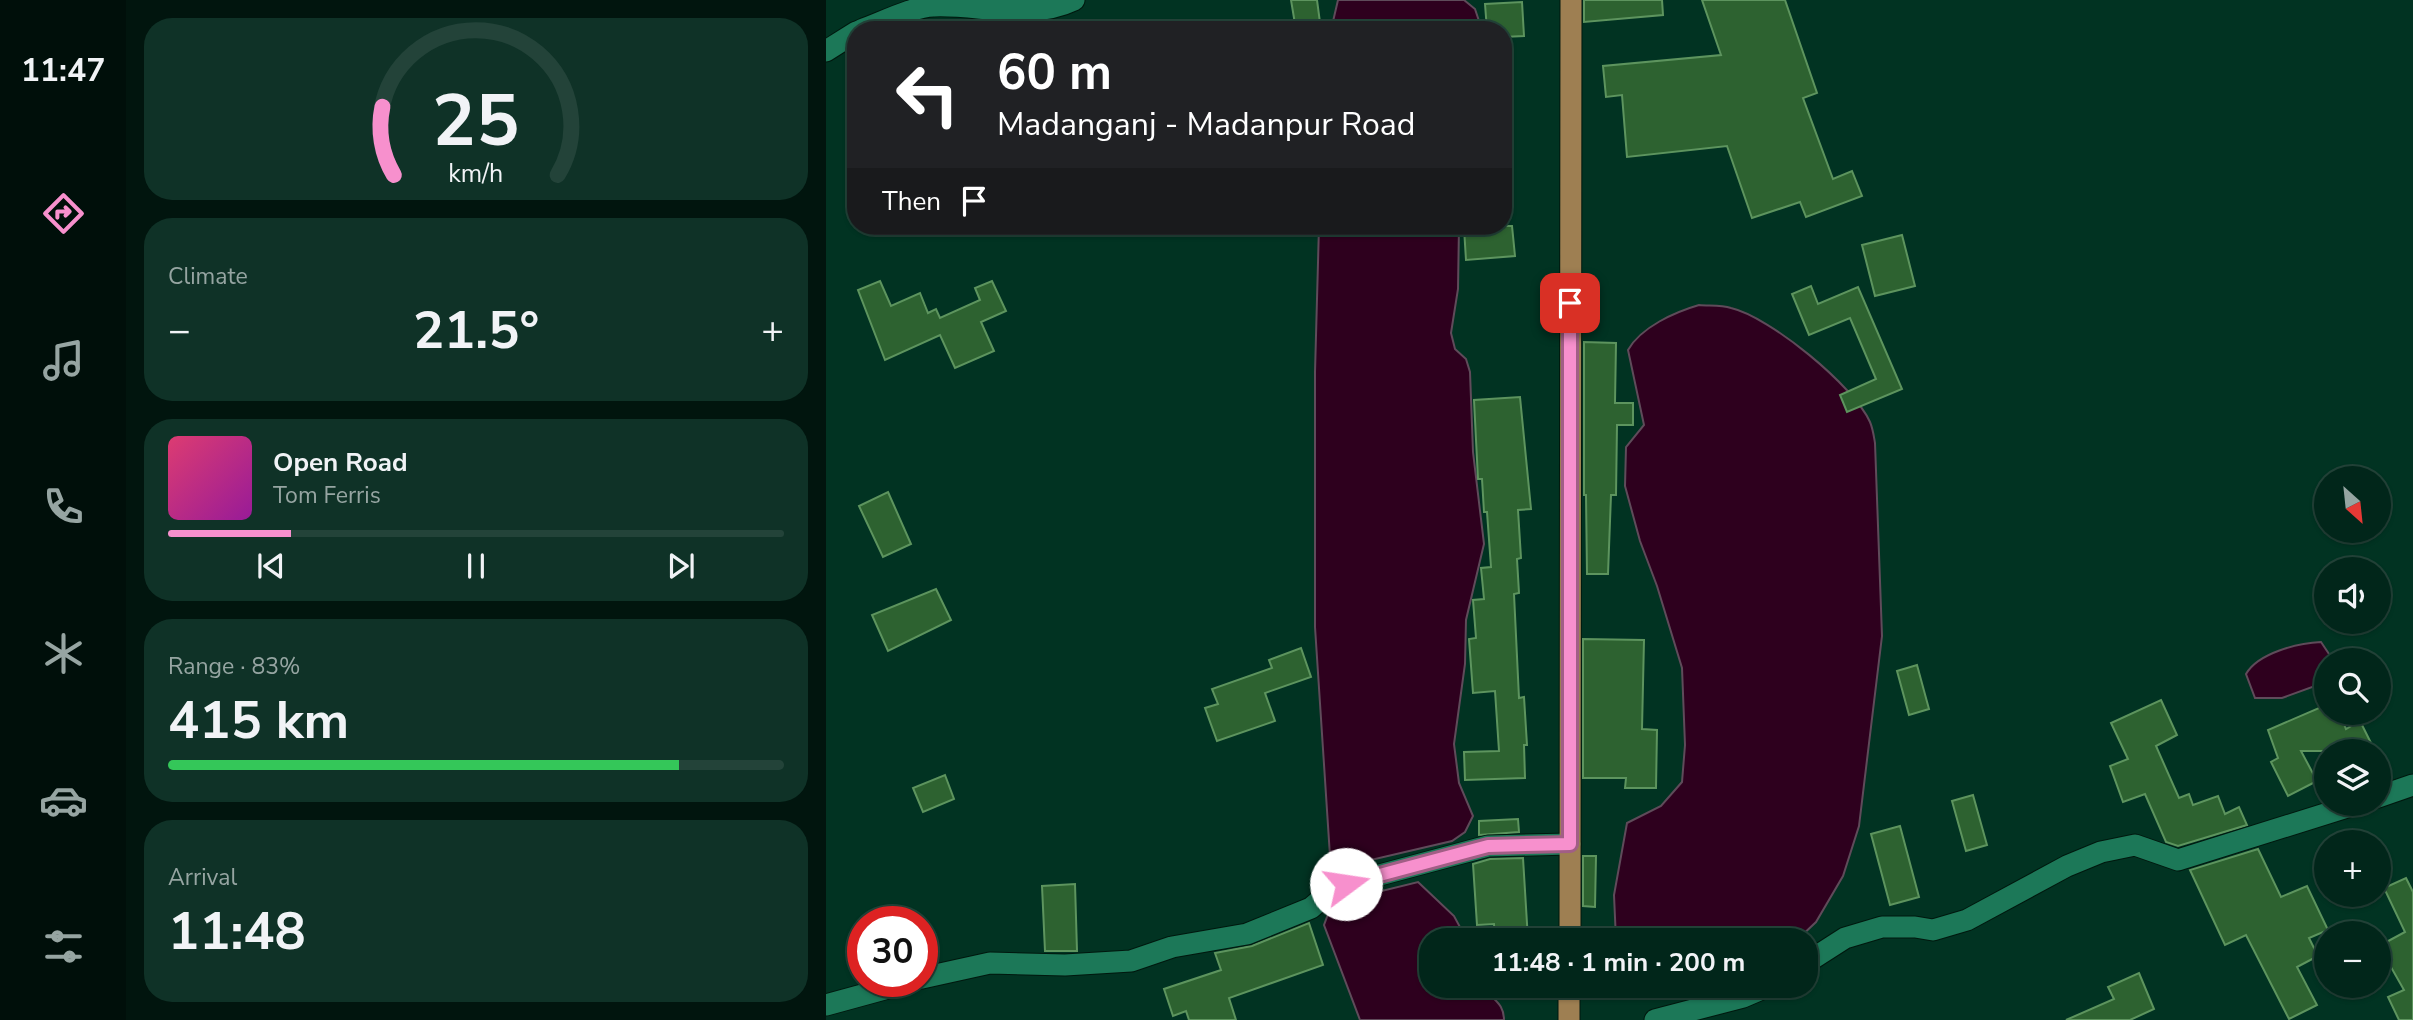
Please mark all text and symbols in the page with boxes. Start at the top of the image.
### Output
text: 60 m [997,39,1112,106]
text: 11:47 [21,49,105,92]
icon: left [882,49,973,140]
text: 25 [432,72,520,172]
text: Madanganj - Madanpur Road [997,103,1415,146]
text: km/h [448,157,504,191]
icon: arrive [955,182,993,220]
text: Then [882,184,941,219]
icon: directions [39,189,88,238]
text: Climate [168,261,248,292]
pin [1540,273,1600,333]
icon: arrive [1551,284,1589,322]
text: 21.5° [413,295,539,366]
text: − [168,305,191,356]
text: + [761,305,784,356]
icon: music [39,336,88,385]
text: Open Road [273,445,408,480]
north arrow [2314,466,2390,542]
map controls [2314,466,2391,998]
text: Tom Ferris [273,480,381,511]
icon: phone [39,482,88,531]
icon: previous [252,547,290,585]
icon: pause [457,547,495,585]
icon: next [662,547,700,585]
button: sound [2314,557,2391,634]
icon: climate [39,629,88,678]
button: search [2314,648,2391,725]
text: Range · 83% [168,651,300,682]
text: 415 km [168,685,349,756]
button: layers [2314,739,2391,816]
icon: car [39,776,88,825]
button: + [2314,830,2391,907]
position arrow [1309,847,1383,921]
text: Arrival [168,862,237,893]
text: 11:48 [168,896,306,967]
speed limit sign: 30 [847,906,938,997]
button: − [2314,921,2391,998]
icon: filters [39,922,88,971]
text: 11:48 · 1 min · 200 m [1492,945,1745,980]

